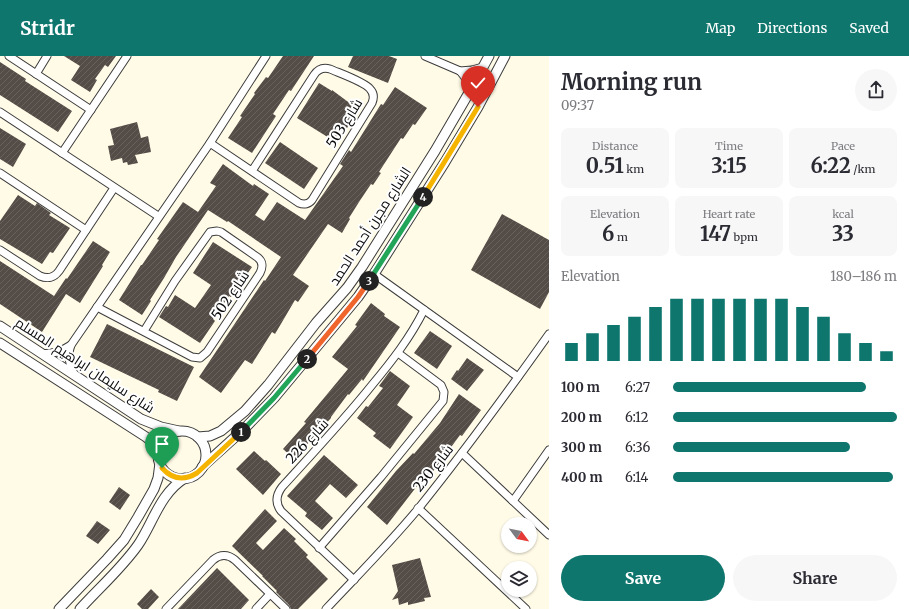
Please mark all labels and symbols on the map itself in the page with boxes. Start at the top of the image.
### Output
pin [461,66,495,107]
street label: شارع 503 [322,95,366,151]
street label: الشارع مجرن أحمد الحمد [325,163,415,289]
pin: 4 [413,187,433,207]
street label: شارع 502 [207,267,253,323]
pin: 3 [359,271,379,291]
street label: شارع سليمان ابراهيم المسلم [11,313,158,418]
pin: 2 [297,349,317,369]
street label: شارع 226 [282,415,332,467]
pin: 1 [231,422,251,442]
pin [145,427,179,468]
street label: شارع 230 [409,441,457,495]
north arrow [501,517,537,553]

